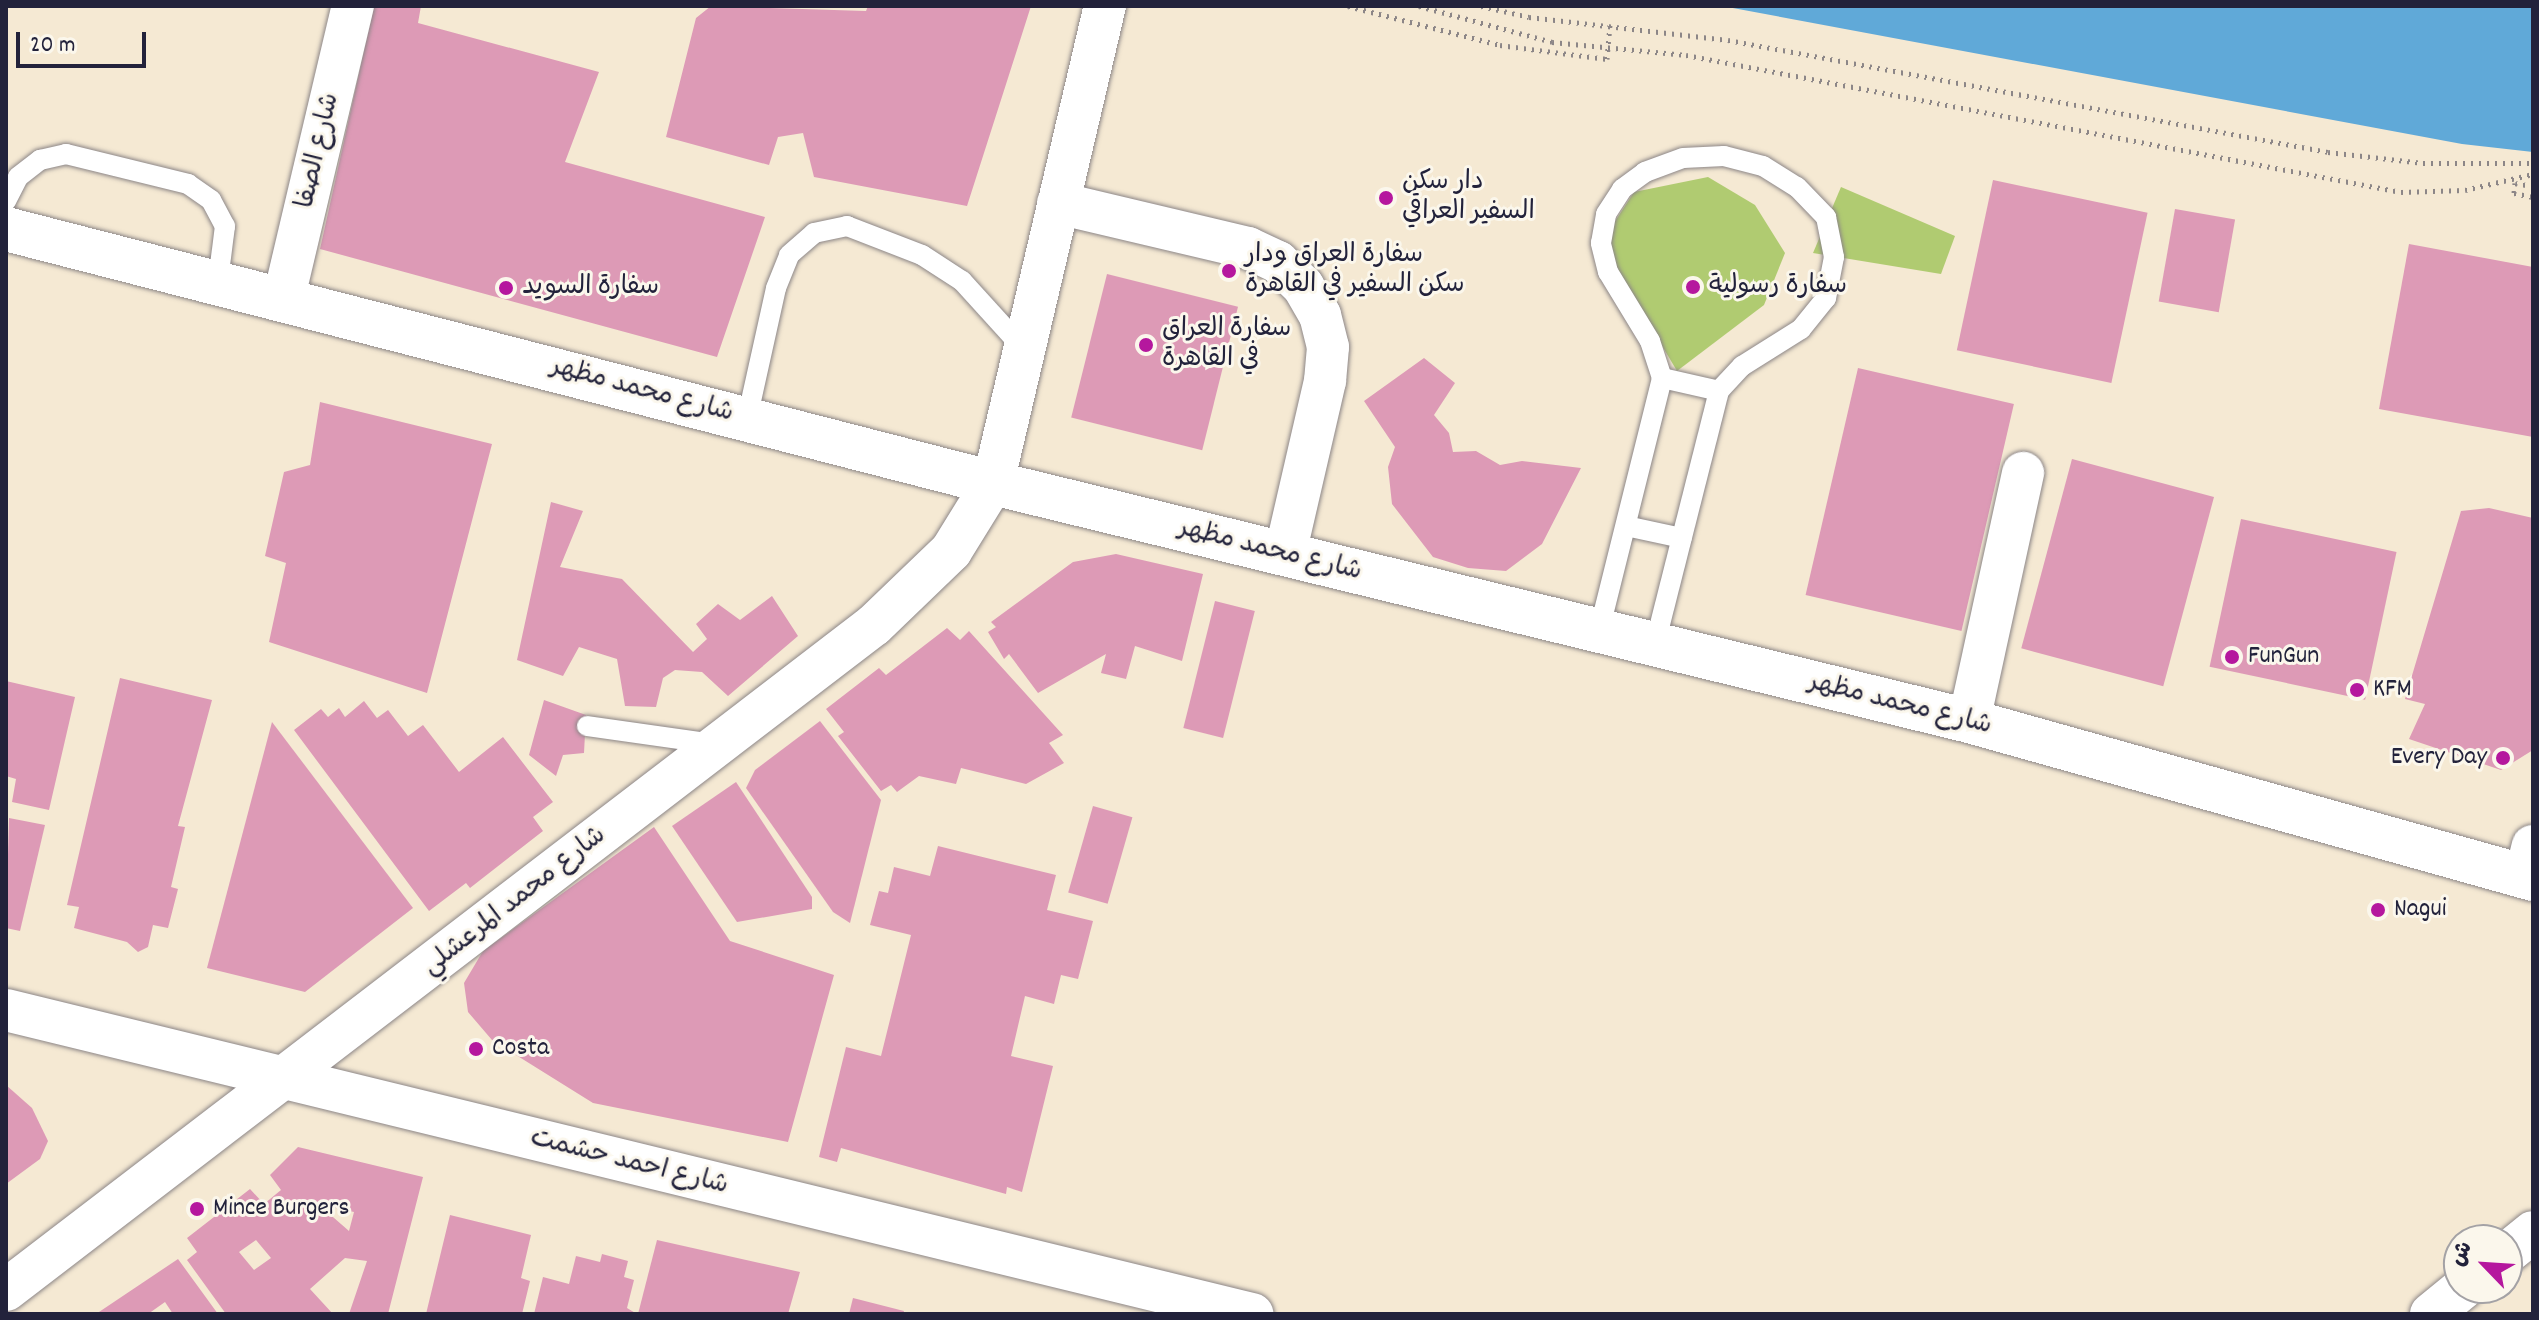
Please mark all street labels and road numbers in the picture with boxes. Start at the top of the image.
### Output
street label: شارع الصفا [291,90,347,212]
street label: شارع محمد مظهر [547,352,737,430]
street label: شارع محمد مظهر [1175,513,1365,589]
street label: شارع محمد مظهر [1805,667,1995,743]
street label: شارع محمد المرعشلي [417,821,613,983]
street label: شارع احمد حشمت [527,1123,731,1203]

